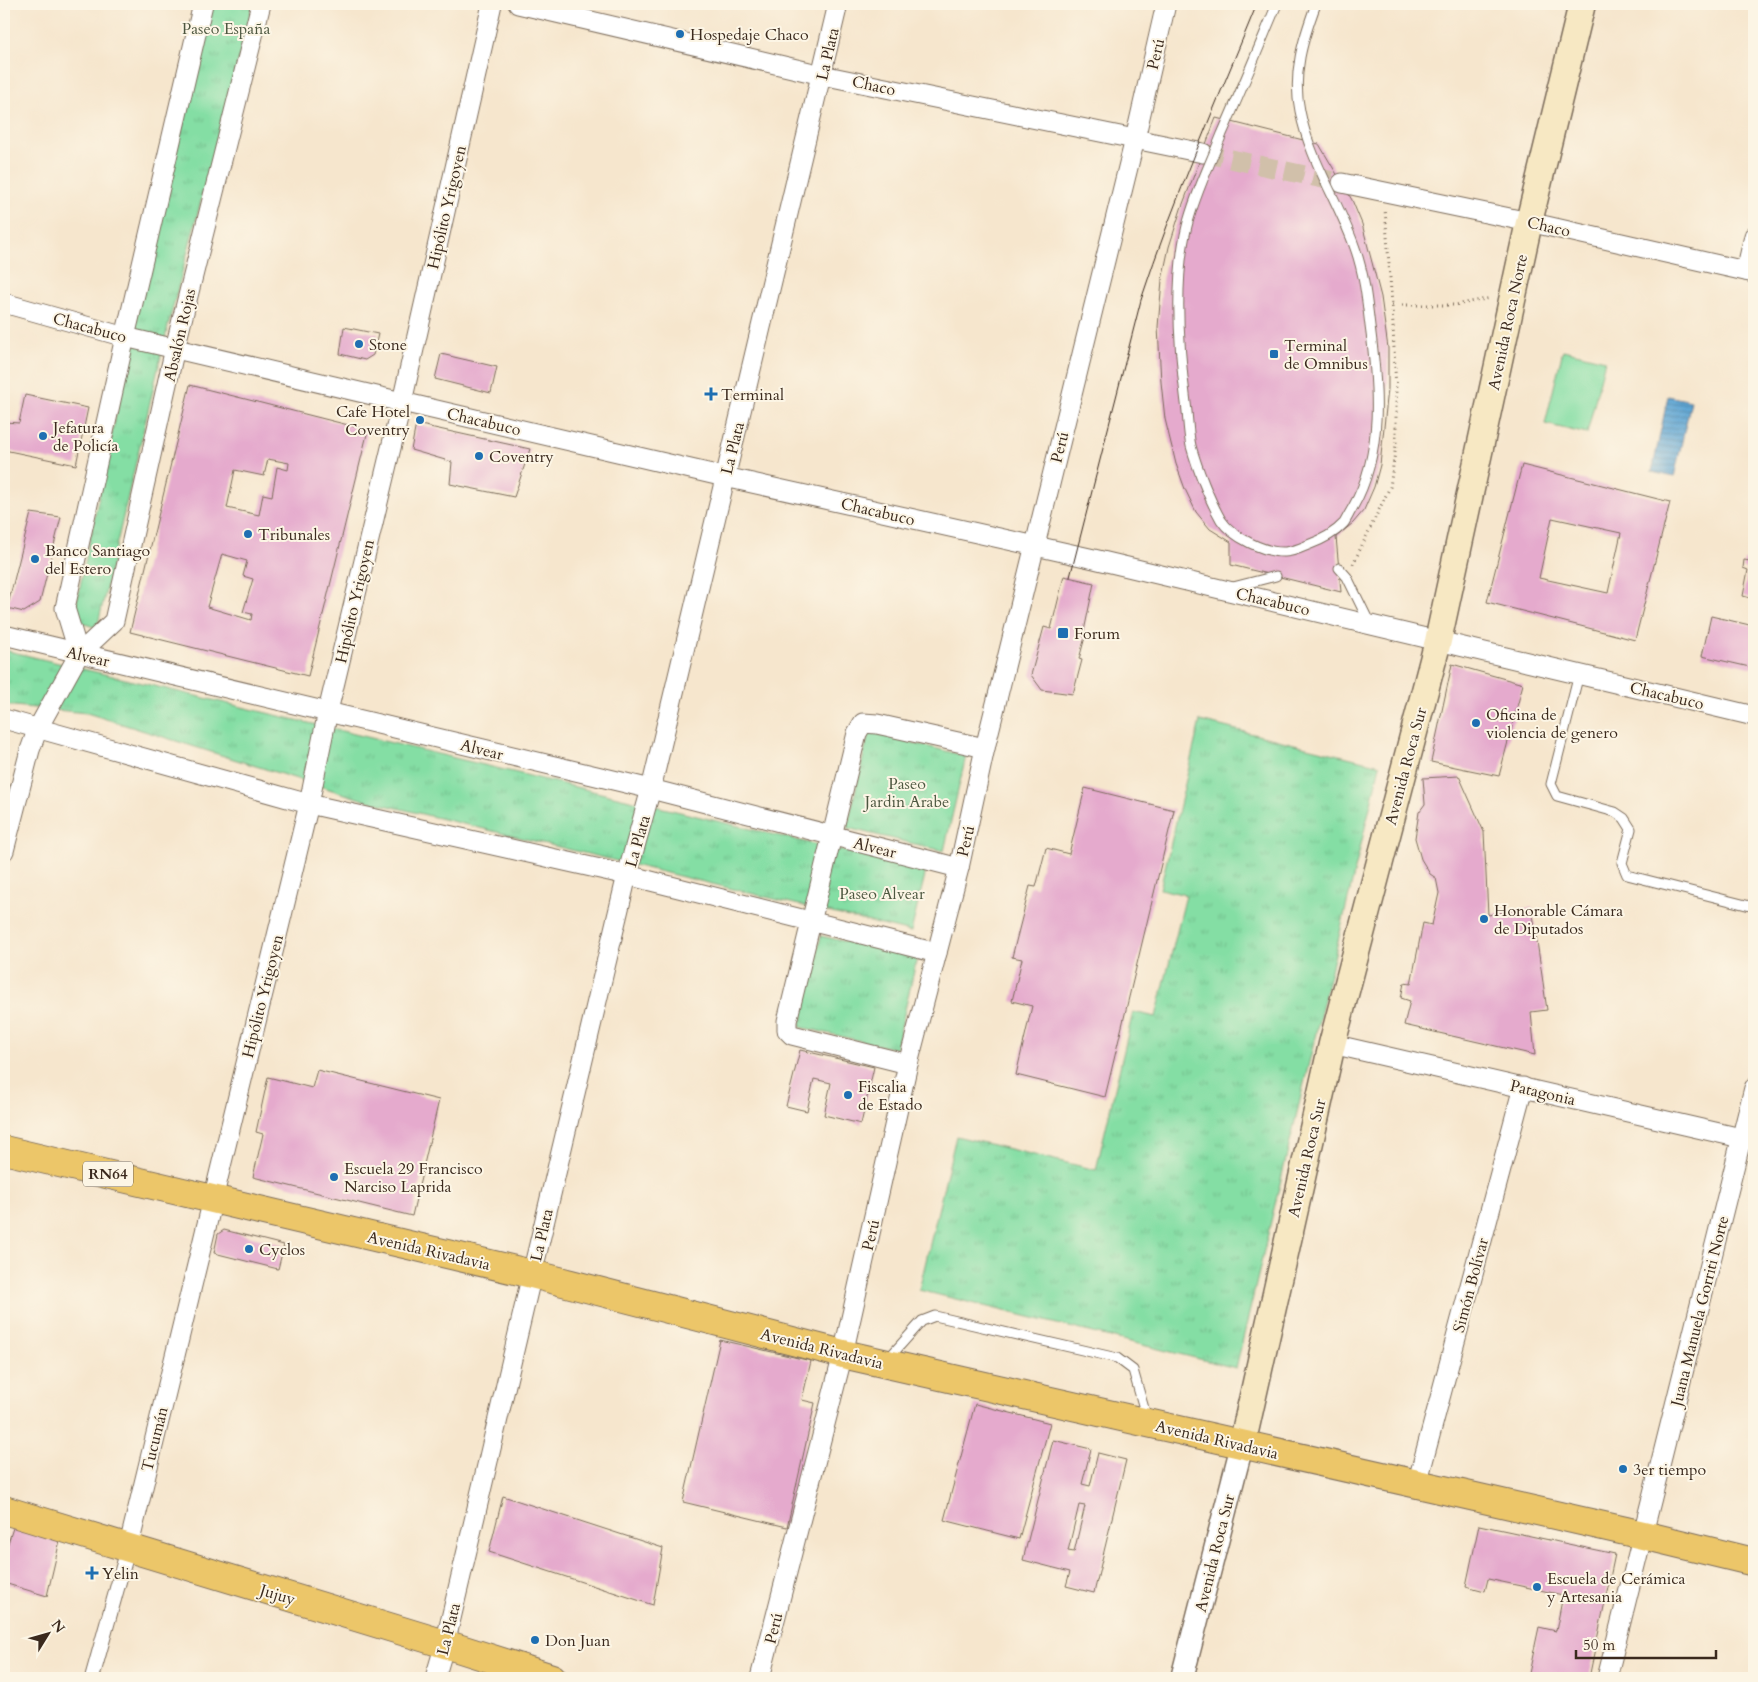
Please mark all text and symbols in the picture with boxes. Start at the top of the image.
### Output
park label: Paseo España [182,18,270,40]
place label: Hospedaje Chaco [690,24,809,46]
street label: La Plata [811,26,845,83]
marker: Hospedaje Chaco [674,28,686,40]
street label: Perú [1142,36,1170,72]
street label: Chaco [850,71,898,101]
street label: Hipólito Yrigoyen [422,143,472,271]
street label: Chaco [1525,211,1573,243]
street label: Avenida Roca Norte [1483,252,1533,392]
street label: Absalón Rojas [159,287,201,384]
street label: Chacabuco [50,308,129,348]
place label: Stone [369,334,407,356]
place label: Terminal de Omnibus [1284,335,1368,375]
marker: Stone [353,338,365,350]
marker: Terminal de Omnibus [1268,348,1280,360]
place label: Terminal [721,384,784,406]
marker: Terminal [705,388,717,400]
place label: Cafe Hotel Coventry [336,401,411,441]
street label: Chacabuco [445,403,523,441]
marker: Cafe Hotel Coventry [414,414,426,426]
place label: Jefatura de Policía [51,417,119,457]
street label: La Plata [716,420,750,477]
street label: Perú [1046,429,1074,465]
marker: Jefatura de Policía [37,430,49,442]
place label: Coventry [489,446,554,468]
marker: Coventry [473,450,485,462]
street label: Chacabuco [839,493,917,531]
place label: Tribunales [258,524,330,546]
marker: Tribunales [242,528,254,540]
street label: Hipólito Yrigoyen [330,537,380,665]
place label: Banco Santiago del Estero [45,540,151,580]
marker: Banco Santiago del Estero [29,553,41,565]
street label: Chacabuco [1234,583,1312,621]
place label: Forum [1074,623,1120,645]
marker: Forum [1056,626,1070,640]
street label: Alvear [64,641,112,673]
street label: Chacabuco [1628,677,1706,715]
place label: Oficina de violencia de genero [1486,704,1618,744]
street label: Avenida Roca Sur [1380,705,1432,828]
marker: Oficina de violencia de genero [1470,717,1482,729]
street label: Alvear [458,734,506,766]
park label: Paseo Jardin Arabe [863,773,949,813]
street label: La Plata [620,813,656,870]
street label: Perú [952,823,980,859]
street label: Alvear [851,832,899,864]
park label: Paseo Alvear [839,883,925,905]
place label: Honorable Cámara de Diputados [1494,900,1623,940]
marker: Honorable Cámara de Diputados [1478,913,1490,925]
street label: Hipólito Yrigoyen [237,932,289,1060]
street label: Patagonia [1508,1075,1578,1111]
place label: Fiscalia de Estado [858,1076,923,1116]
marker: Fiscalia de Estado [842,1089,854,1101]
street label: Avenida Roca Sur [1283,1097,1331,1220]
place label: Escuela 29 Francisco Narciso Laprida [344,1158,483,1198]
road number: RN64 [83,1162,133,1186]
marker: Escuela 29 Francisco Narciso Laprida [328,1171,340,1183]
street label: La Plata [525,1207,559,1264]
street label: Juana Manuela Gorriti Norte [1665,1214,1734,1411]
street label: Perú [857,1217,885,1253]
street label: Avenida Rivadavia [365,1226,493,1276]
street label: Simón Bolívar [1448,1235,1494,1335]
place label: Cyclos [259,1239,305,1261]
marker: Cyclos [243,1243,255,1255]
street label: Avenida Rivadavia [758,1323,885,1375]
street label: Tucumán [136,1404,174,1474]
street label: Avenida Rivadavia [1153,1415,1281,1465]
place label: 3er tiempo [1633,1459,1706,1481]
marker: 3er tiempo [1617,1463,1629,1475]
street label: Avenida Roca Sur [1190,1492,1240,1615]
place label: Yelin [102,1563,139,1585]
marker: Yelin [86,1567,98,1579]
place label: Escuela de Cerámica y Artesania [1546,1568,1686,1608]
street label: Jujuy [255,1579,299,1611]
marker: Escuela de Cerámica y Artesania [1531,1581,1543,1593]
street label: La Plata [432,1601,466,1658]
north arrow [22,1610,72,1660]
street label: Perú [760,1610,788,1646]
text: N [47,1616,69,1637]
scale bar [1576,1627,1716,1659]
place label: Don Juan [545,1630,610,1652]
marker: Don Juan [529,1634,541,1646]
text: 50 m [1583,1635,1615,1655]

